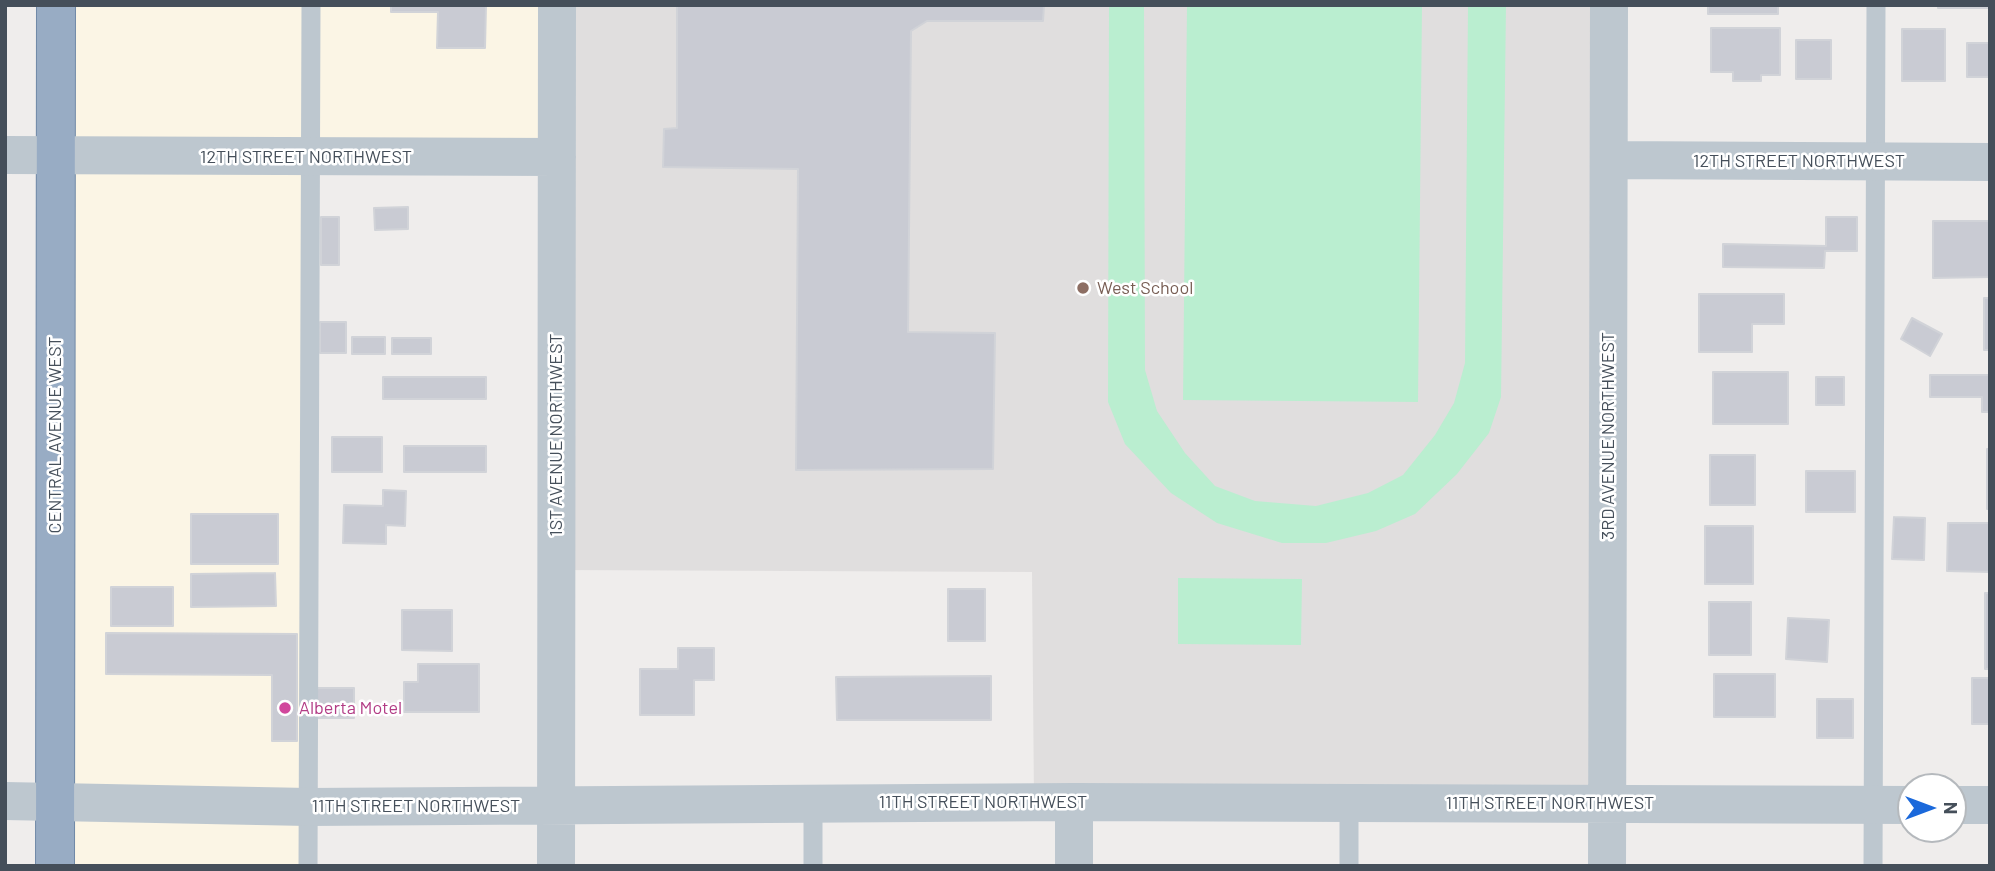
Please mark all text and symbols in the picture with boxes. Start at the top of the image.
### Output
street label: 12TH STREET NORTHWEST [200,146,412,168]
street label: 12TH STREET NORTHWEST [1693,150,1905,172]
place label: West School [1097,277,1193,299]
marker: West School [1075,280,1091,296]
street label: 3RD AVENUE NORTHWEST [1597,332,1619,540]
street label: 1ST AVENUE NORTHWEST [545,333,567,537]
street label: CENTRAL AVENUE WEST [44,336,66,534]
place label: Alberta Motel [299,697,402,719]
marker: Alberta Motel [277,700,293,716]
north arrow [1897,773,1967,843]
street label: 11TH STREET NORTHWEST [879,791,1087,813]
street label: 11TH STREET NORTHWEST [1446,792,1654,814]
street label: 11TH STREET NORTHWEST [312,795,520,817]
text: N [1940,802,1963,814]

